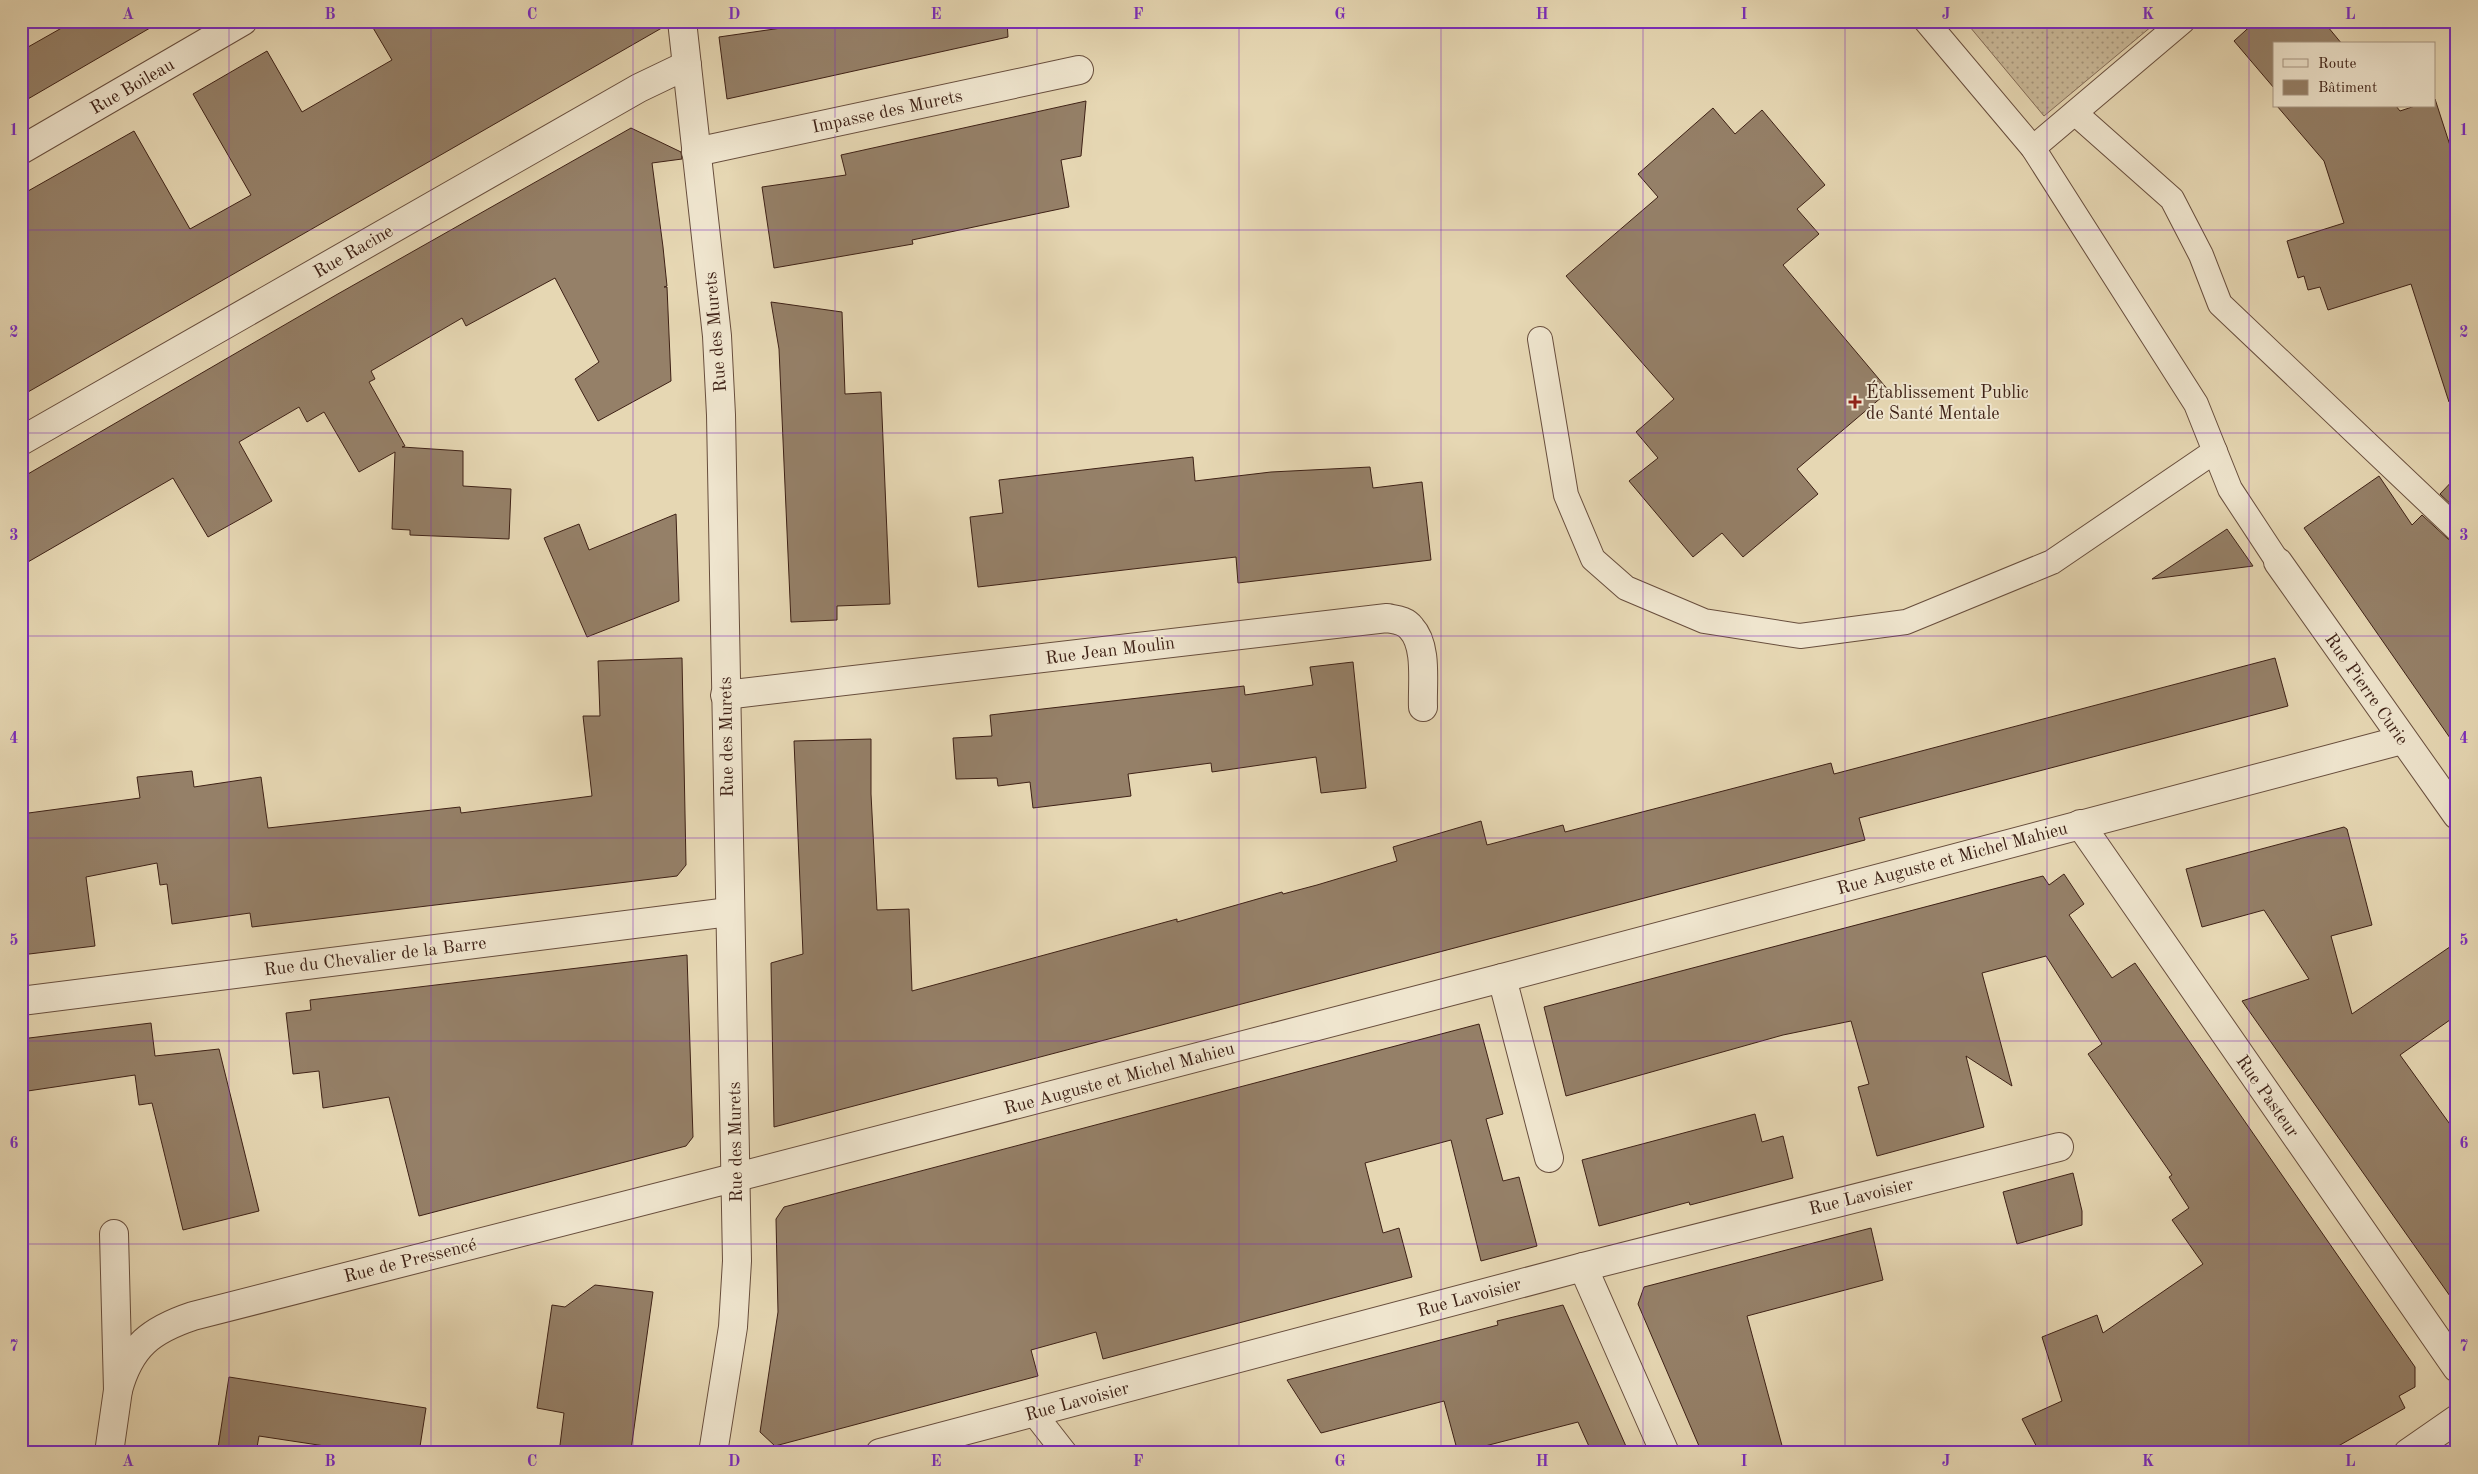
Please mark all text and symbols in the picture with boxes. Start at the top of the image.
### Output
text: A [122,7,134,23]
text: B [324,7,336,23]
text: C [527,7,537,23]
text: D [728,7,740,23]
text: E [930,7,942,23]
text: F [1133,7,1144,23]
text: G [1334,7,1346,23]
text: H [1535,7,1549,23]
text: I [1740,7,1748,23]
text: J [1942,7,1951,23]
text: K [2142,7,2154,23]
text: L [2345,7,2356,23]
legend [2273,42,2436,108]
street label: Rue Boileau [87,55,178,118]
text: Route [2318,57,2356,72]
text: Bâtiment [2318,81,2377,96]
street label: Impasse des Murets [810,87,964,137]
text: 1 [9,123,19,139]
text: 1 [2459,123,2469,139]
street label: Rue Racine [311,222,396,282]
street label: Rue des Murets [702,271,730,393]
text: 2 [9,325,19,341]
text: 2 [2459,325,2469,341]
place label: Établissement Public de Santé Mentale [1866,380,2029,423]
marker: Établissement Public de Santé Mentale [1848,395,1862,409]
text: 3 [9,528,19,544]
text: 3 [2459,528,2469,544]
street label: Rue Pierre Curie [2321,631,2411,749]
street label: Rue Jean Moulin [1044,634,1176,668]
street label: Rue des Murets [717,676,737,798]
text: 4 [9,731,19,747]
text: 4 [2459,731,2469,747]
street label: Rue Auguste et Michel Mahieu [1835,819,2070,898]
text: 5 [9,933,19,949]
text: 5 [2459,933,2469,949]
street label: Rue du Chevalier de la Barre [263,934,487,980]
street label: Rue Auguste et Michel Mahieu [1002,1039,1237,1118]
street label: Rue Pasteur [2232,1052,2302,1141]
street label: Rue des Murets [726,1081,746,1203]
text: 6 [9,1136,19,1152]
text: 6 [2459,1136,2469,1152]
street label: Rue Lavoisier [1807,1175,1916,1219]
street label: Rue de Pressencé [342,1236,478,1286]
street label: Rue Lavoisier [1415,1275,1524,1321]
text: 7 [9,1339,19,1355]
text: 7 [2459,1339,2469,1355]
street label: Rue Lavoisier [1023,1379,1132,1425]
text: A [122,1454,134,1470]
text: B [324,1454,336,1470]
text: C [527,1454,537,1470]
text: D [728,1454,740,1470]
text: E [930,1454,942,1470]
text: F [1133,1454,1144,1470]
text: G [1334,1454,1346,1470]
text: H [1535,1454,1549,1470]
text: I [1740,1454,1748,1470]
text: J [1942,1454,1951,1470]
text: K [2142,1454,2154,1470]
text: L [2345,1454,2356,1470]

